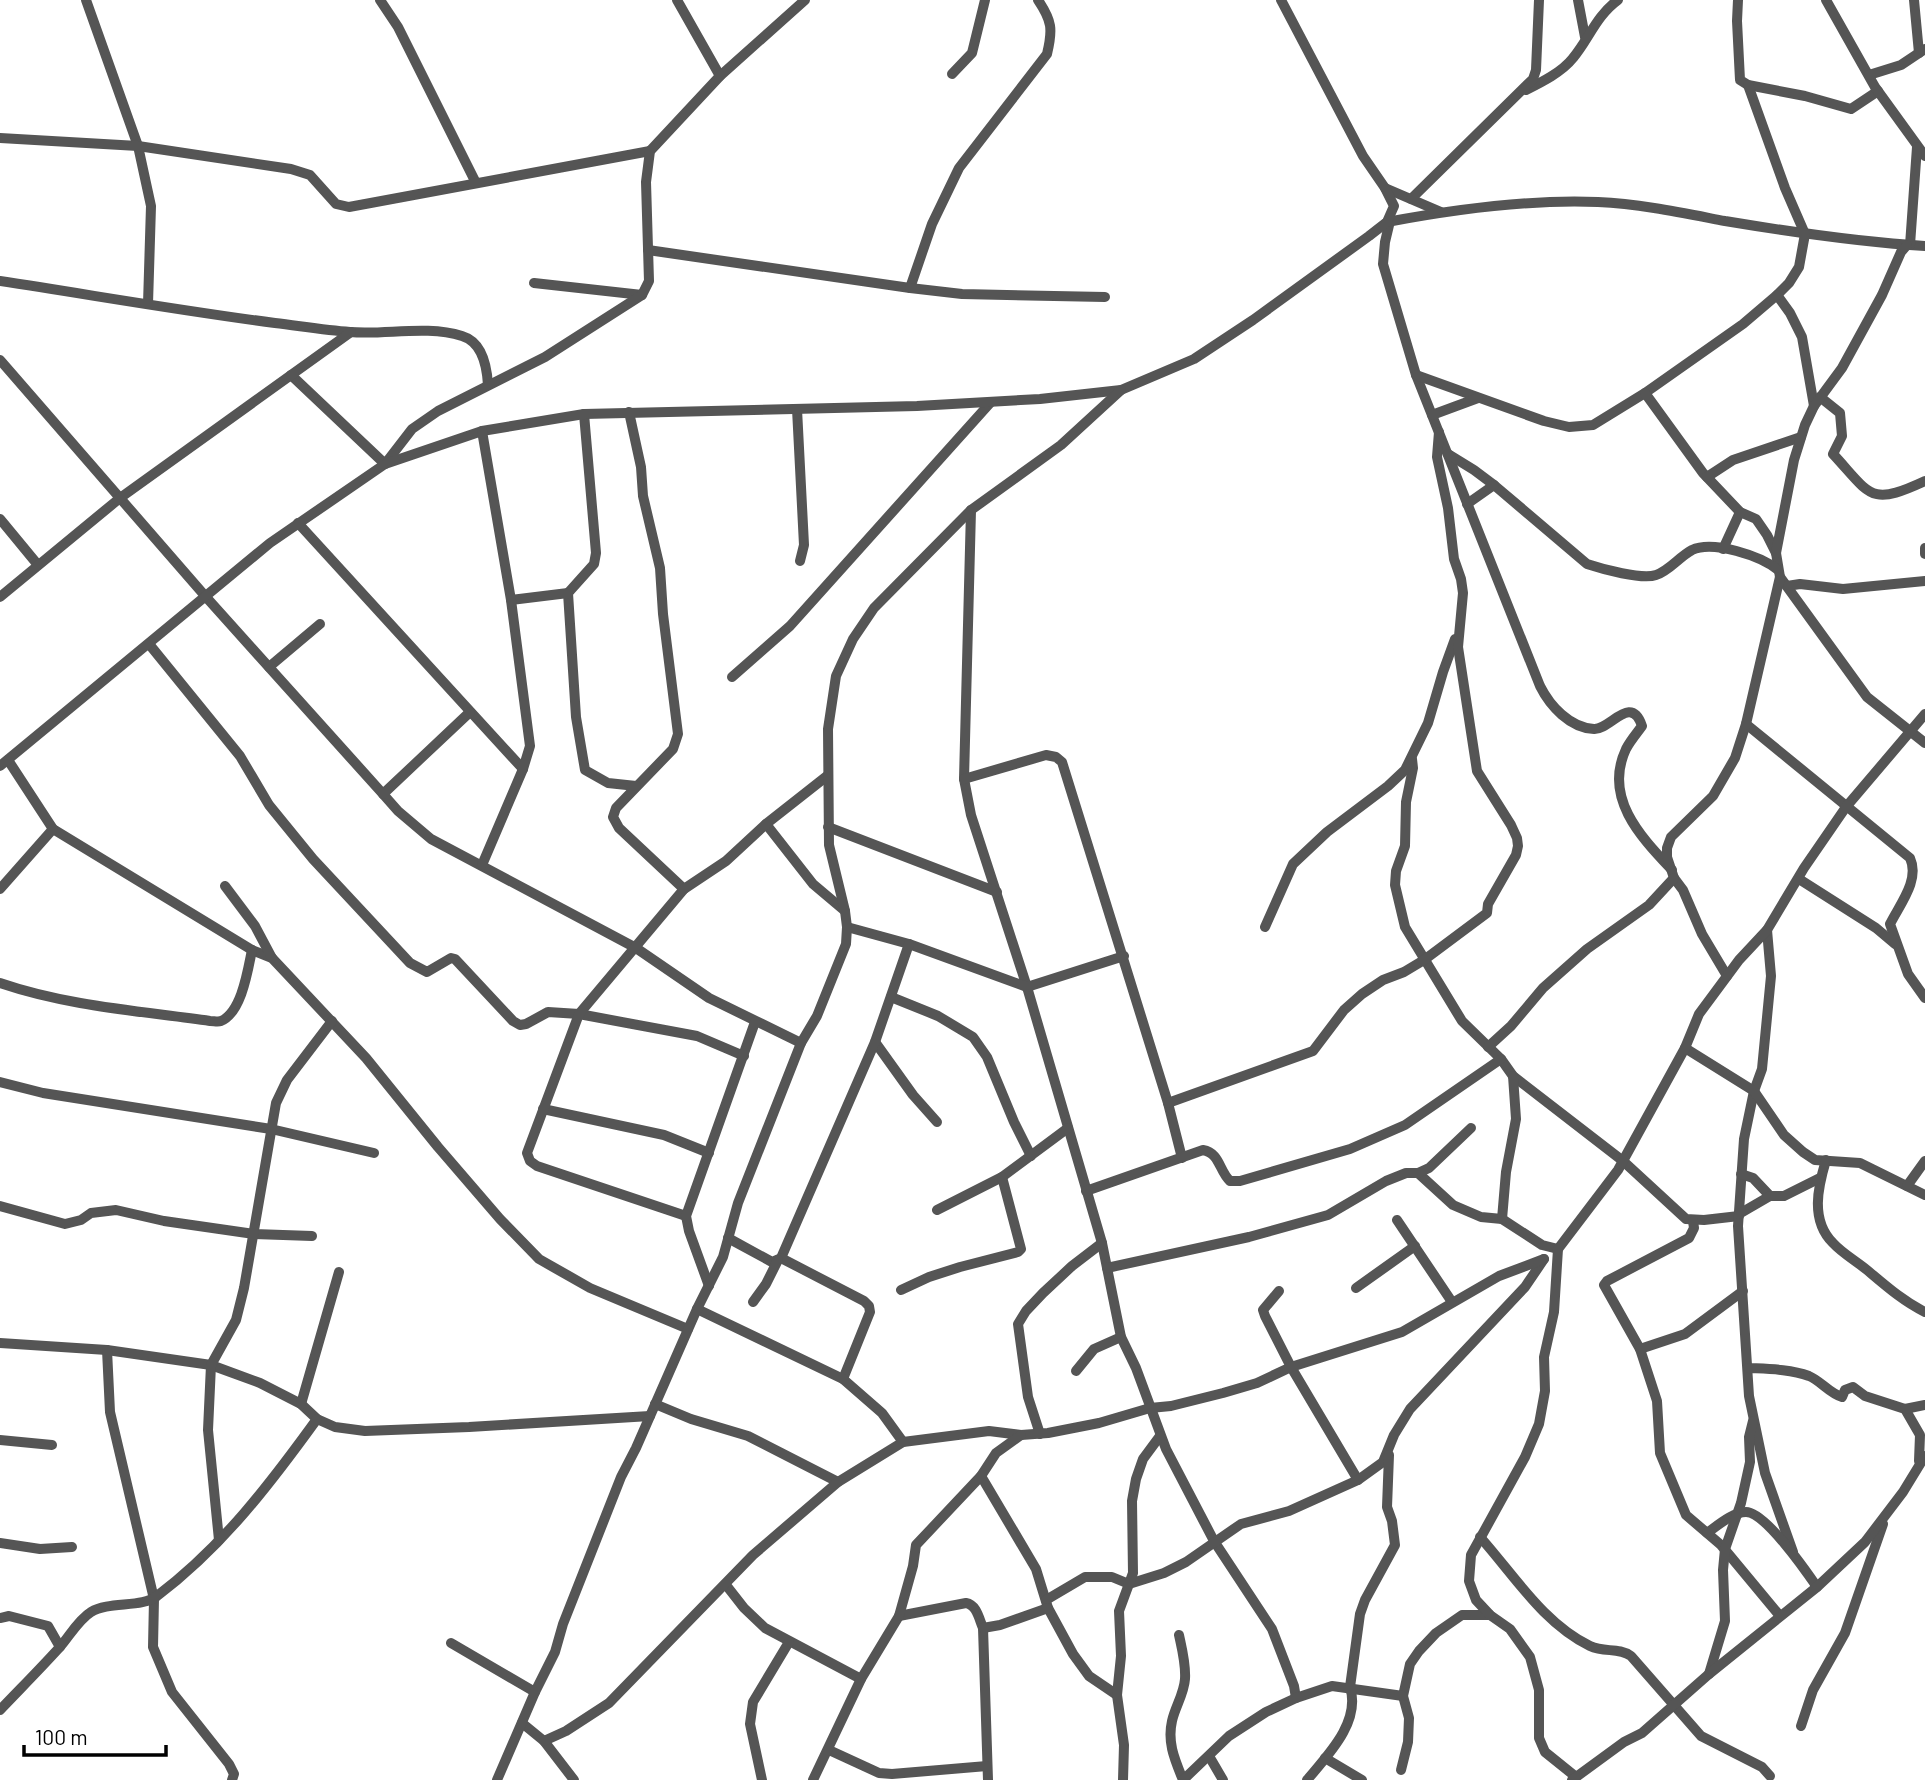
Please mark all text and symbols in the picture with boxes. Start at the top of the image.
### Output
scale bar [24,1714,166,1758]
text: 100 m [35,1724,88,1749]

